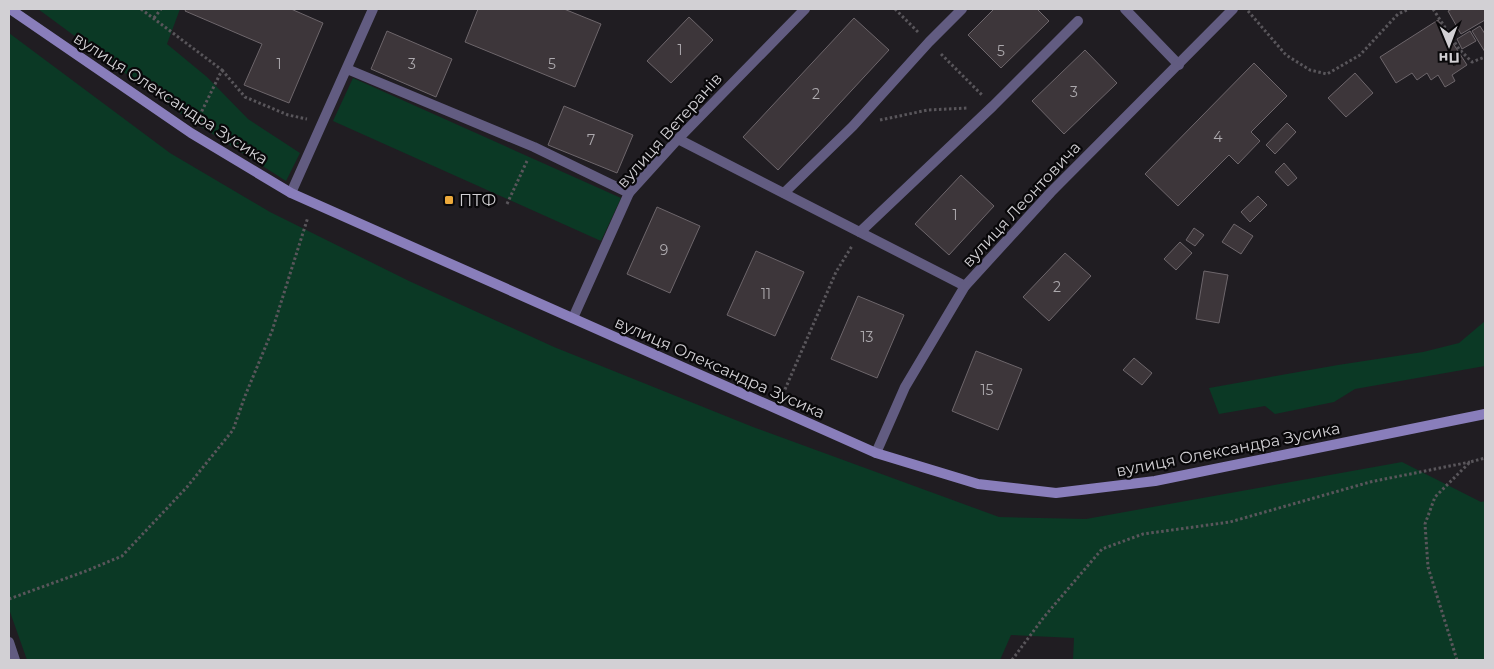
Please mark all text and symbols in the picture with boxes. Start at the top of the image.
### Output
north arrow [1424,20,1474,70]
street label: вулиця Олександра Зусика [70,28,271,168]
house number: 1 [677,41,683,59]
house number: 5 [997,42,1005,60]
text: Пн [1439,49,1460,67]
house number: 1 [276,55,282,73]
house number: 3 [408,55,416,73]
house number: 5 [548,55,556,73]
street label: вулиця Ветеранів [613,69,726,192]
house number: 3 [1070,83,1078,101]
house number: 2 [812,85,820,103]
house number: 4 [1213,128,1223,146]
house number: 7 [587,131,595,149]
street label: вулиця Леонтовича [958,138,1084,271]
place label: ПТФ [459,191,496,210]
marker: ПТФ [443,194,455,206]
house number: 1 [952,206,958,224]
house number: 9 [660,241,668,259]
house number: 2 [1053,278,1061,296]
house number: 11 [761,285,771,303]
street label: вулиця Олександра Зусика [612,312,828,422]
house number: 13 [861,328,874,346]
house number: 15 [981,381,994,399]
street label: вулиця Олександра Зусика [1115,418,1342,481]

